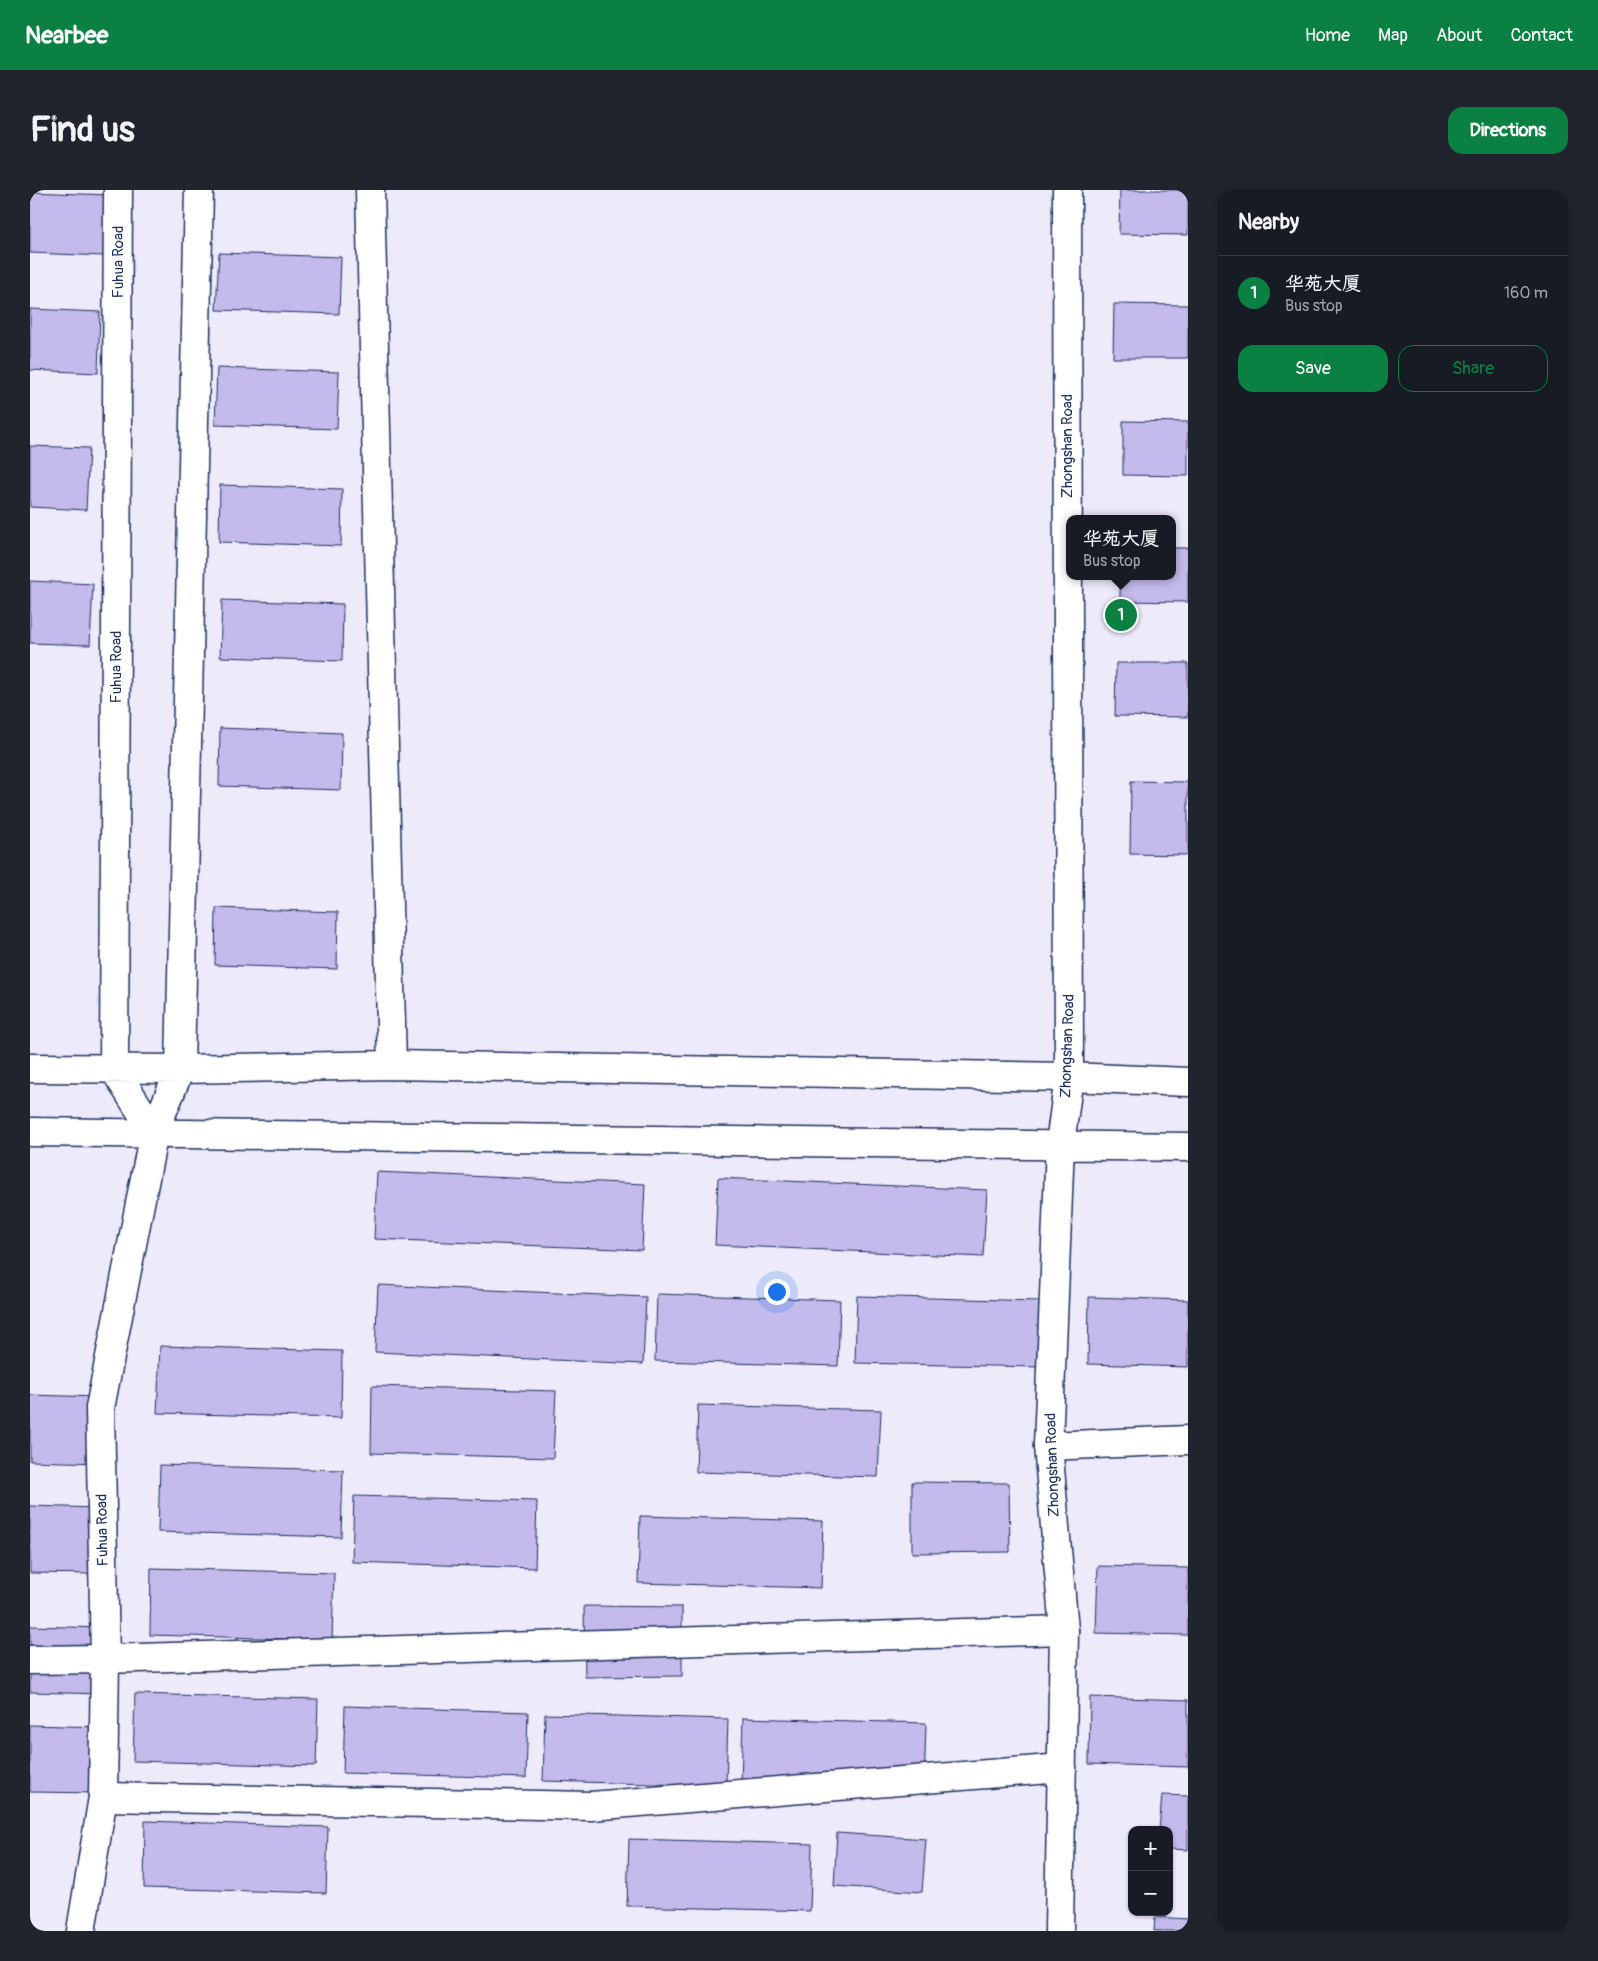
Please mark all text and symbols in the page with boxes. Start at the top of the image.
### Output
text: Nearbee [25,21,108,50]
text: Home [1305,24,1350,47]
text: Map [1378,24,1408,47]
text: About [1436,24,1482,47]
text: Contact [1510,24,1573,47]
button: Directions [1448,107,1568,154]
text: Find us [30,108,135,152]
text: Nearby [1238,209,1299,236]
street label: Fuhua Road [109,226,128,298]
text: 华苑大厦 [1285,272,1361,296]
text: 1 [1251,283,1257,303]
text: 160 m [1504,283,1548,303]
text: Bus stop [1285,296,1343,316]
button: Save [1238,345,1388,392]
button: Share [1398,345,1548,392]
street label: Zhongshan Road [1058,394,1077,498]
popup [1066,515,1176,580]
text: 华苑大厦 [1083,527,1159,551]
text: Bus stop [1083,551,1141,571]
pin: 1 [1105,596,1137,634]
street label: Fuhua Road [107,631,126,703]
street label: Zhongshan Road [1056,994,1079,1098]
your location [764,1279,790,1305]
street label: Zhongshan Road [1041,1413,1064,1517]
street label: Fuhua Road [92,1494,113,1566]
map controls [1128,1826,1173,1916]
button: + [1128,1826,1173,1871]
button: − [1128,1871,1173,1916]

